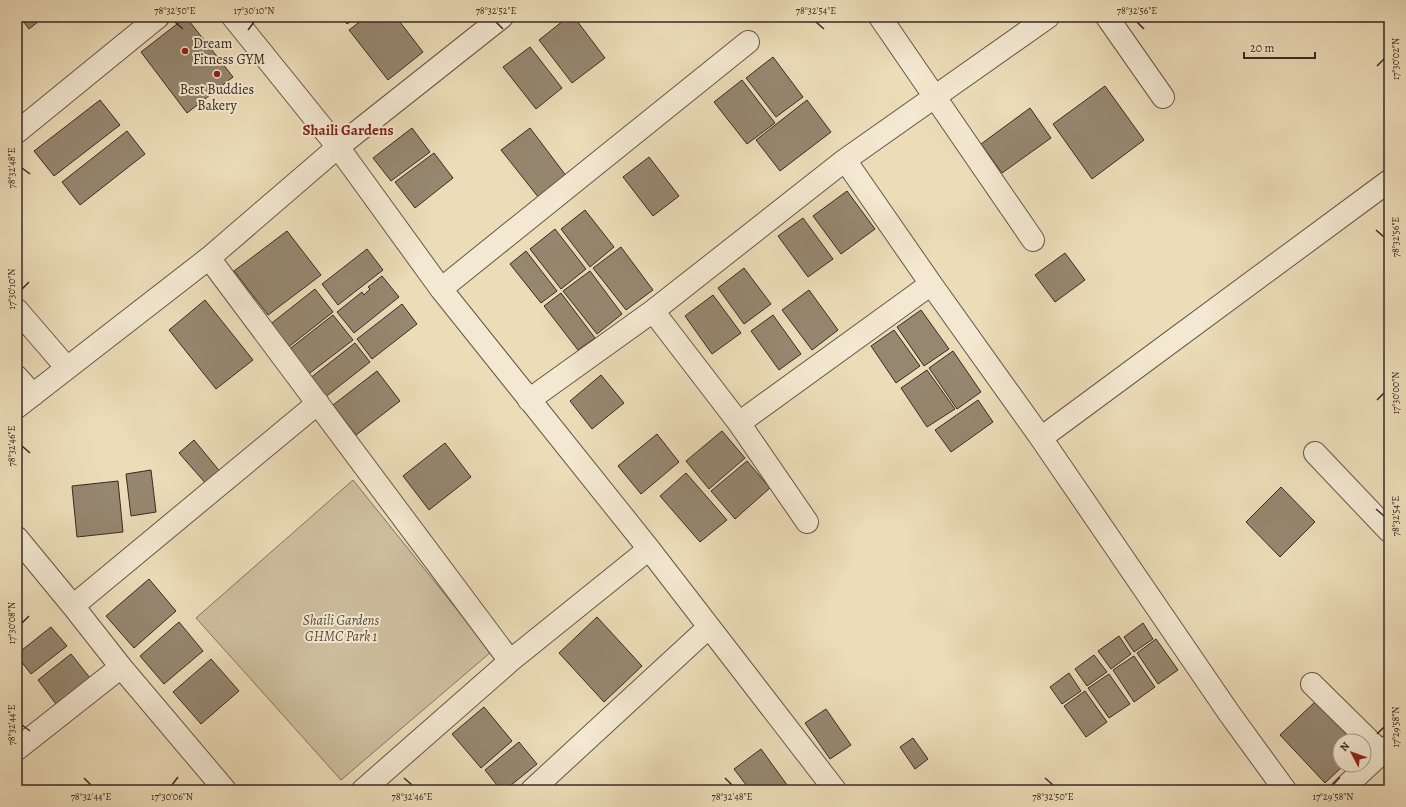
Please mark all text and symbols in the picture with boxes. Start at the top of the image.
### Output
text: 78°32'50"E [154,4,196,17]
text: 17°30'10"N [234,4,274,17]
text: 78°32'52"E [476,4,516,17]
text: 78°32'54"E [796,4,836,17]
text: 78°32'56"E [1117,4,1157,17]
place label: Dream Fitness GYM [193,34,265,69]
scale bar [1244,34,1315,60]
text: 17°30'02"N [1389,38,1402,80]
text: 20 m [1250,40,1274,56]
marker: Dream Fitness GYM [180,46,190,56]
marker: Best Buddies Bakery [212,69,222,79]
place label: Best Buddies Bakery [180,80,254,115]
district label: Shaili Gardens [302,120,394,140]
text: 78°32'48"E [5,147,18,189]
text: 78°32'56"E [1389,217,1402,257]
text: 17°30'10"N [5,269,18,309]
text: 17°30'00"N [1389,372,1402,414]
text: 78°32'46"E [5,426,18,466]
text: 78°32'54"E [1389,496,1402,536]
text: 17°30'08"N [5,602,18,644]
park label: Shaili Gardens GHMC Park 1 [303,611,380,646]
text: 78°32'44"E [5,705,18,745]
text: 17°29'58"N [1389,706,1402,748]
north arrow [1332,733,1372,773]
text: N [1337,739,1353,755]
text: 78°32'44"E [71,790,111,803]
text: 17°30'06"N [151,790,193,803]
text: 78°32'46"E [392,790,432,803]
text: 78°32'48"E [711,790,753,803]
text: 78°32'50"E [1032,790,1074,803]
text: 17°29'58"N [1312,790,1354,803]

